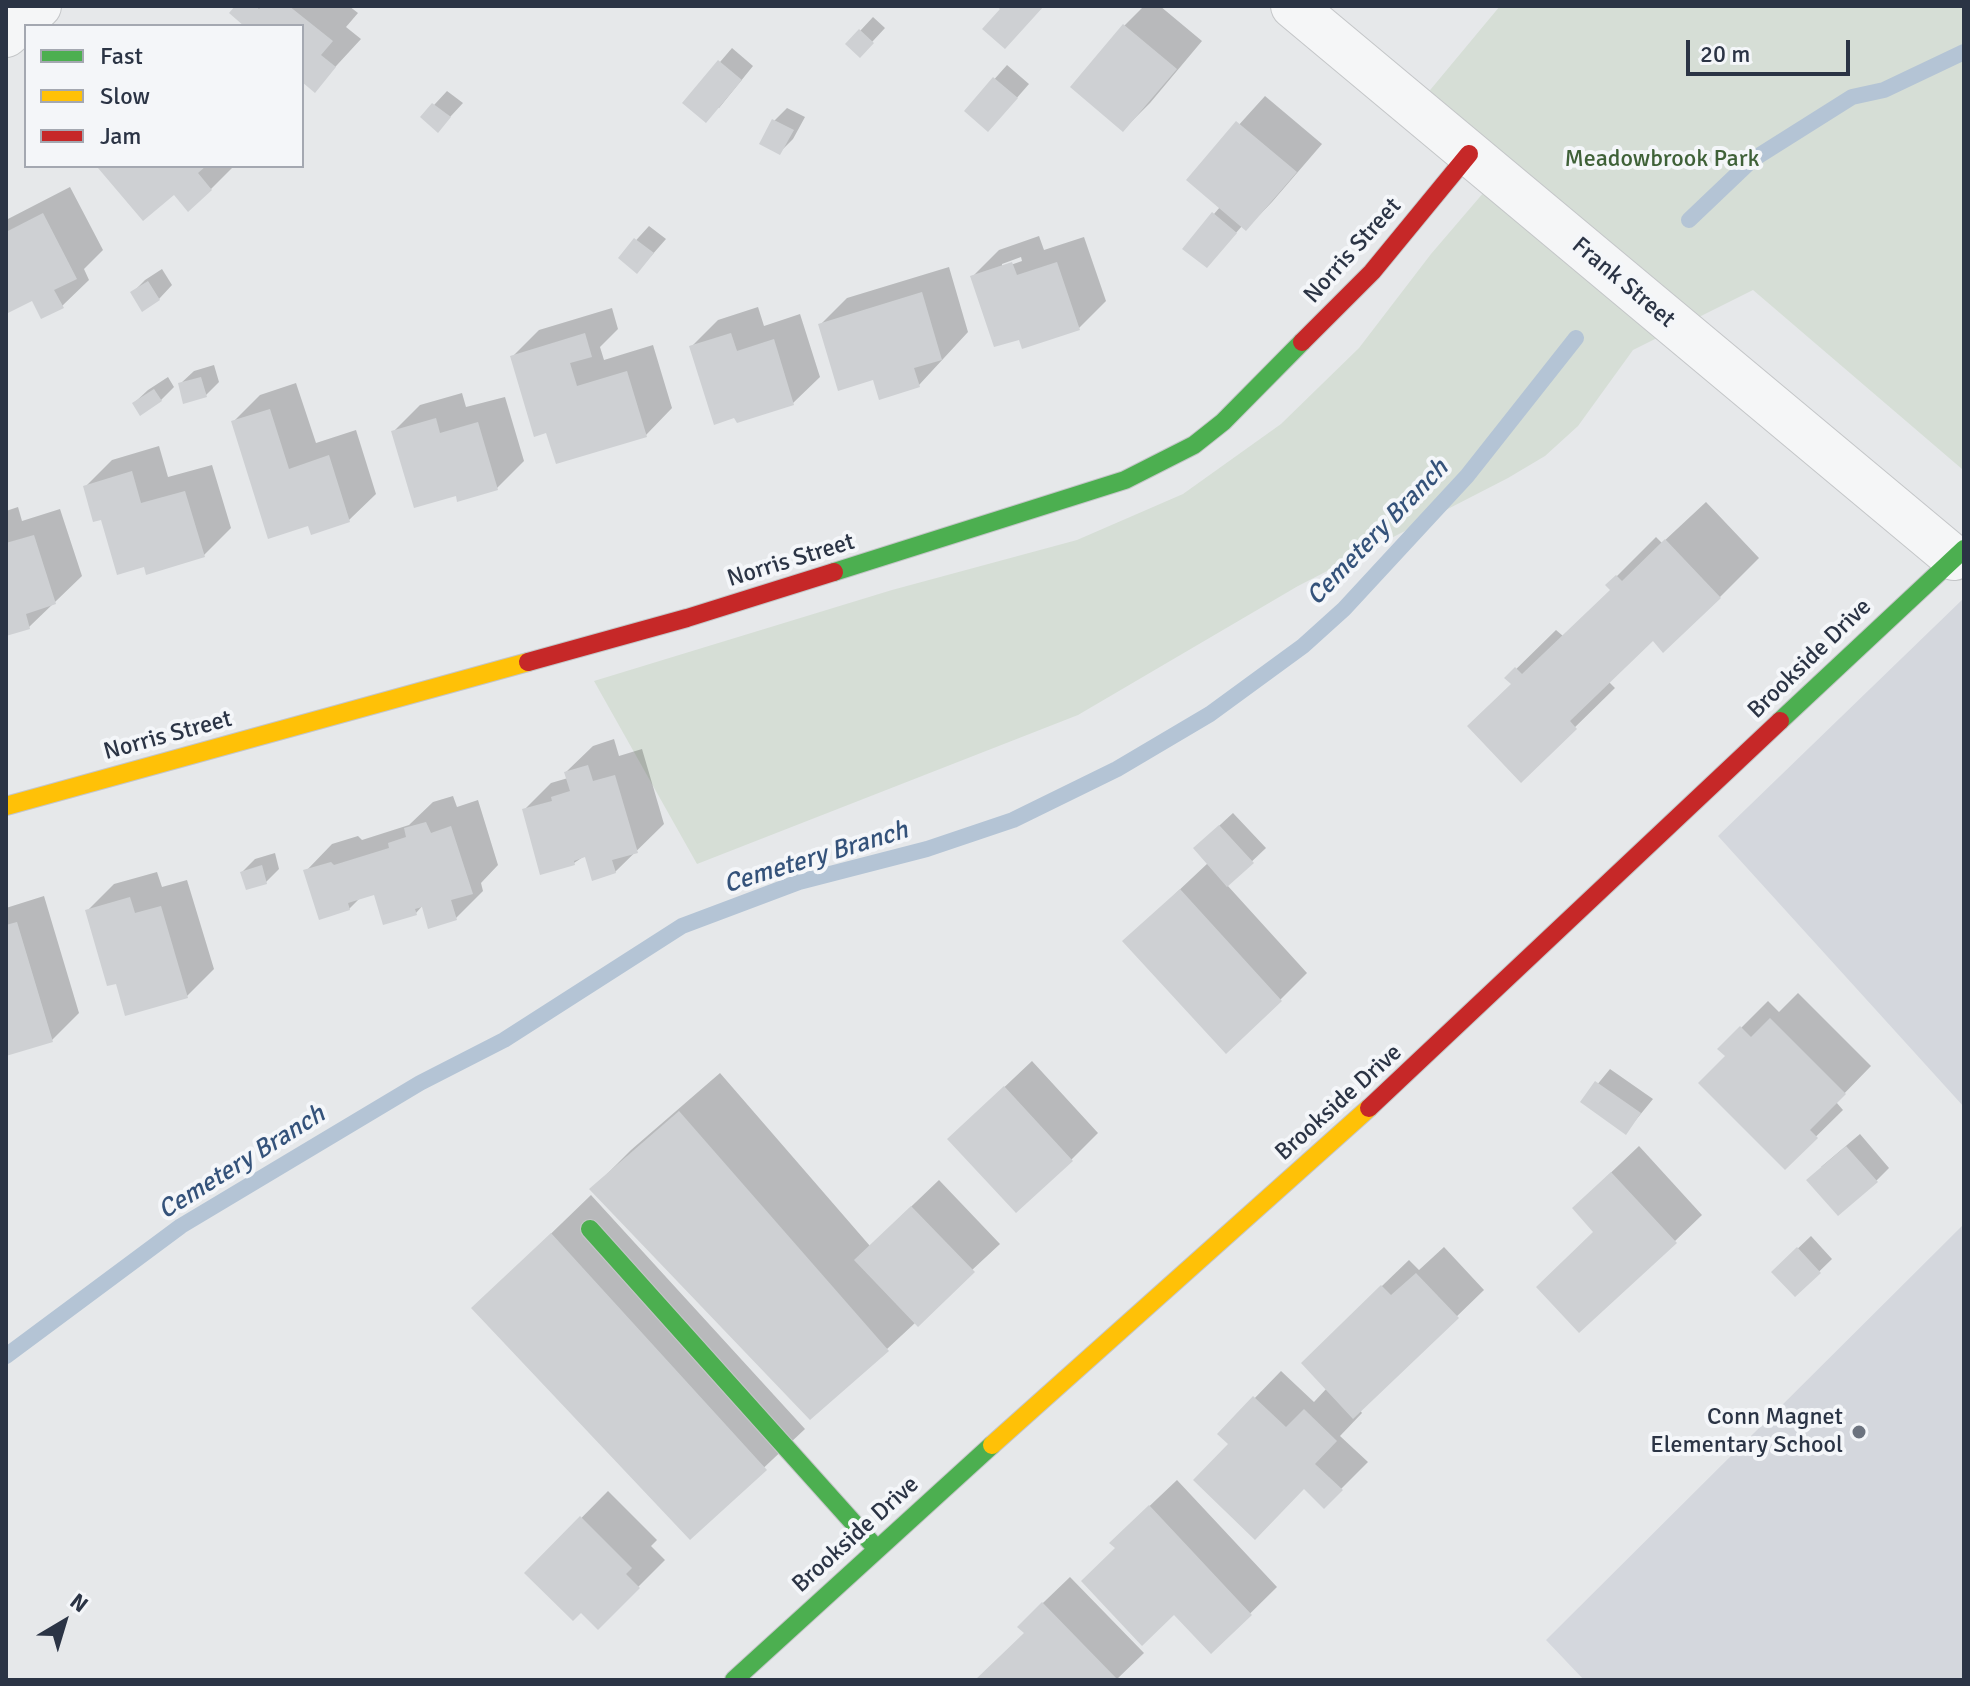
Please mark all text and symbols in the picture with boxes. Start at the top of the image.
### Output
legend [24,24,304,168]
scale bar [1690,24,1854,74]
text: 20 m [1700,39,1750,69]
text: Fast [100,41,143,71]
text: Slow [100,81,150,111]
text: Jam [100,121,141,151]
park label: Meadowbrook Park [1564,146,1760,174]
street label: Norris Street [1298,192,1408,310]
street label: Frank Street [1566,232,1680,334]
water label: Cemetery Branch [1301,454,1455,612]
street label: Norris Street [724,528,858,594]
street label: Brookside Drive [1742,593,1878,725]
street label: Norris Street [101,705,235,767]
water label: Cemetery Branch [720,815,912,901]
street label: Brookside Drive [1270,1039,1408,1167]
water label: Cemetery Branch [153,1099,331,1227]
place label: Conn Magnet Elementary School [1650,1404,1843,1460]
marker: Conn Magnet Elementary School [1850,1423,1868,1441]
street label: Brookside Drive [787,1471,925,1599]
north arrow [24,1582,104,1662]
text: N [65,1587,93,1618]

